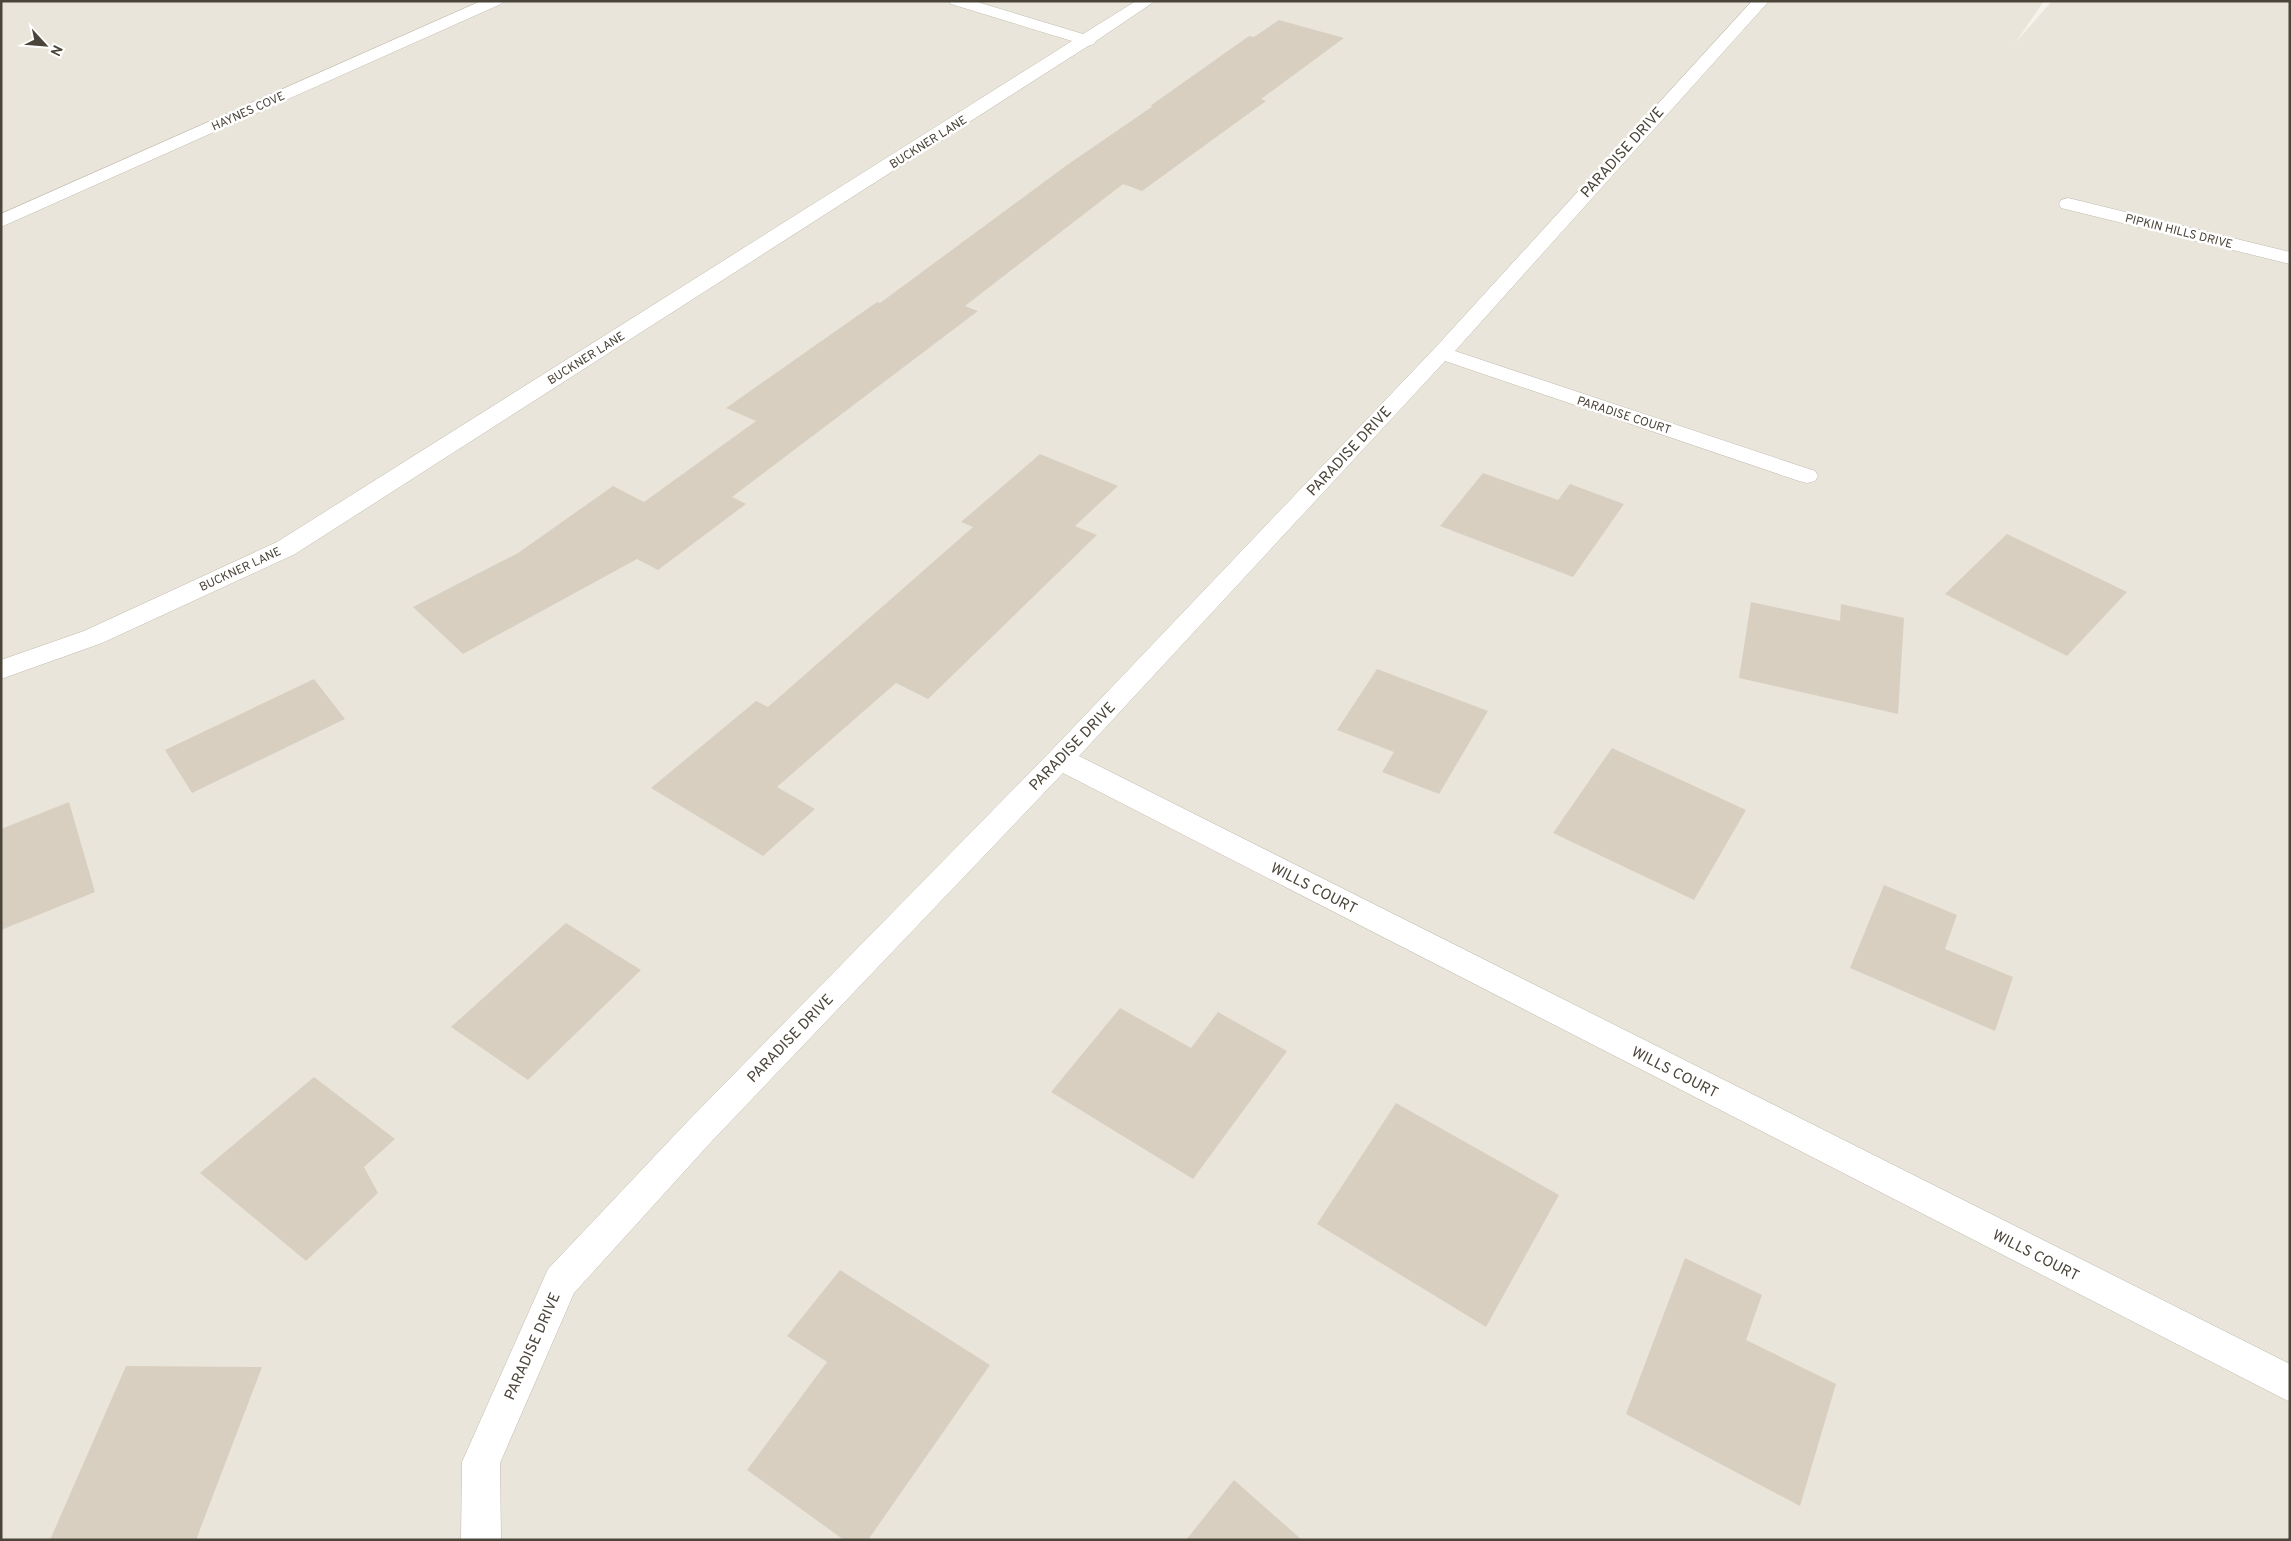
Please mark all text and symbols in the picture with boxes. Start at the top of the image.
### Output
north arrow [20,20,70,70]
text: N [45,42,65,58]
street label: HAYNES COVE [209,89,288,135]
street label: PARADISE DRIVE [1577,104,1669,202]
street label: BUCKNER LANE [887,113,970,173]
street label: PIPKIN HILLS DRIVE [2123,211,2234,253]
street label: BUCKNER LANE [545,329,628,389]
street label: PARADISE COURT [1575,393,1673,439]
street label: PARADISE DRIVE [1304,403,1397,501]
street label: BUCKNER LANE [197,544,284,596]
street label: PARADISE DRIVE [1026,699,1120,795]
street label: WILLS COURT [1267,859,1360,919]
street label: PARADISE DRIVE [744,991,838,1087]
street label: WILLS COURT [1628,1043,1721,1103]
street label: WILLS COURT [1989,1226,2082,1286]
street label: PARADISE DRIVE [501,1290,566,1403]

